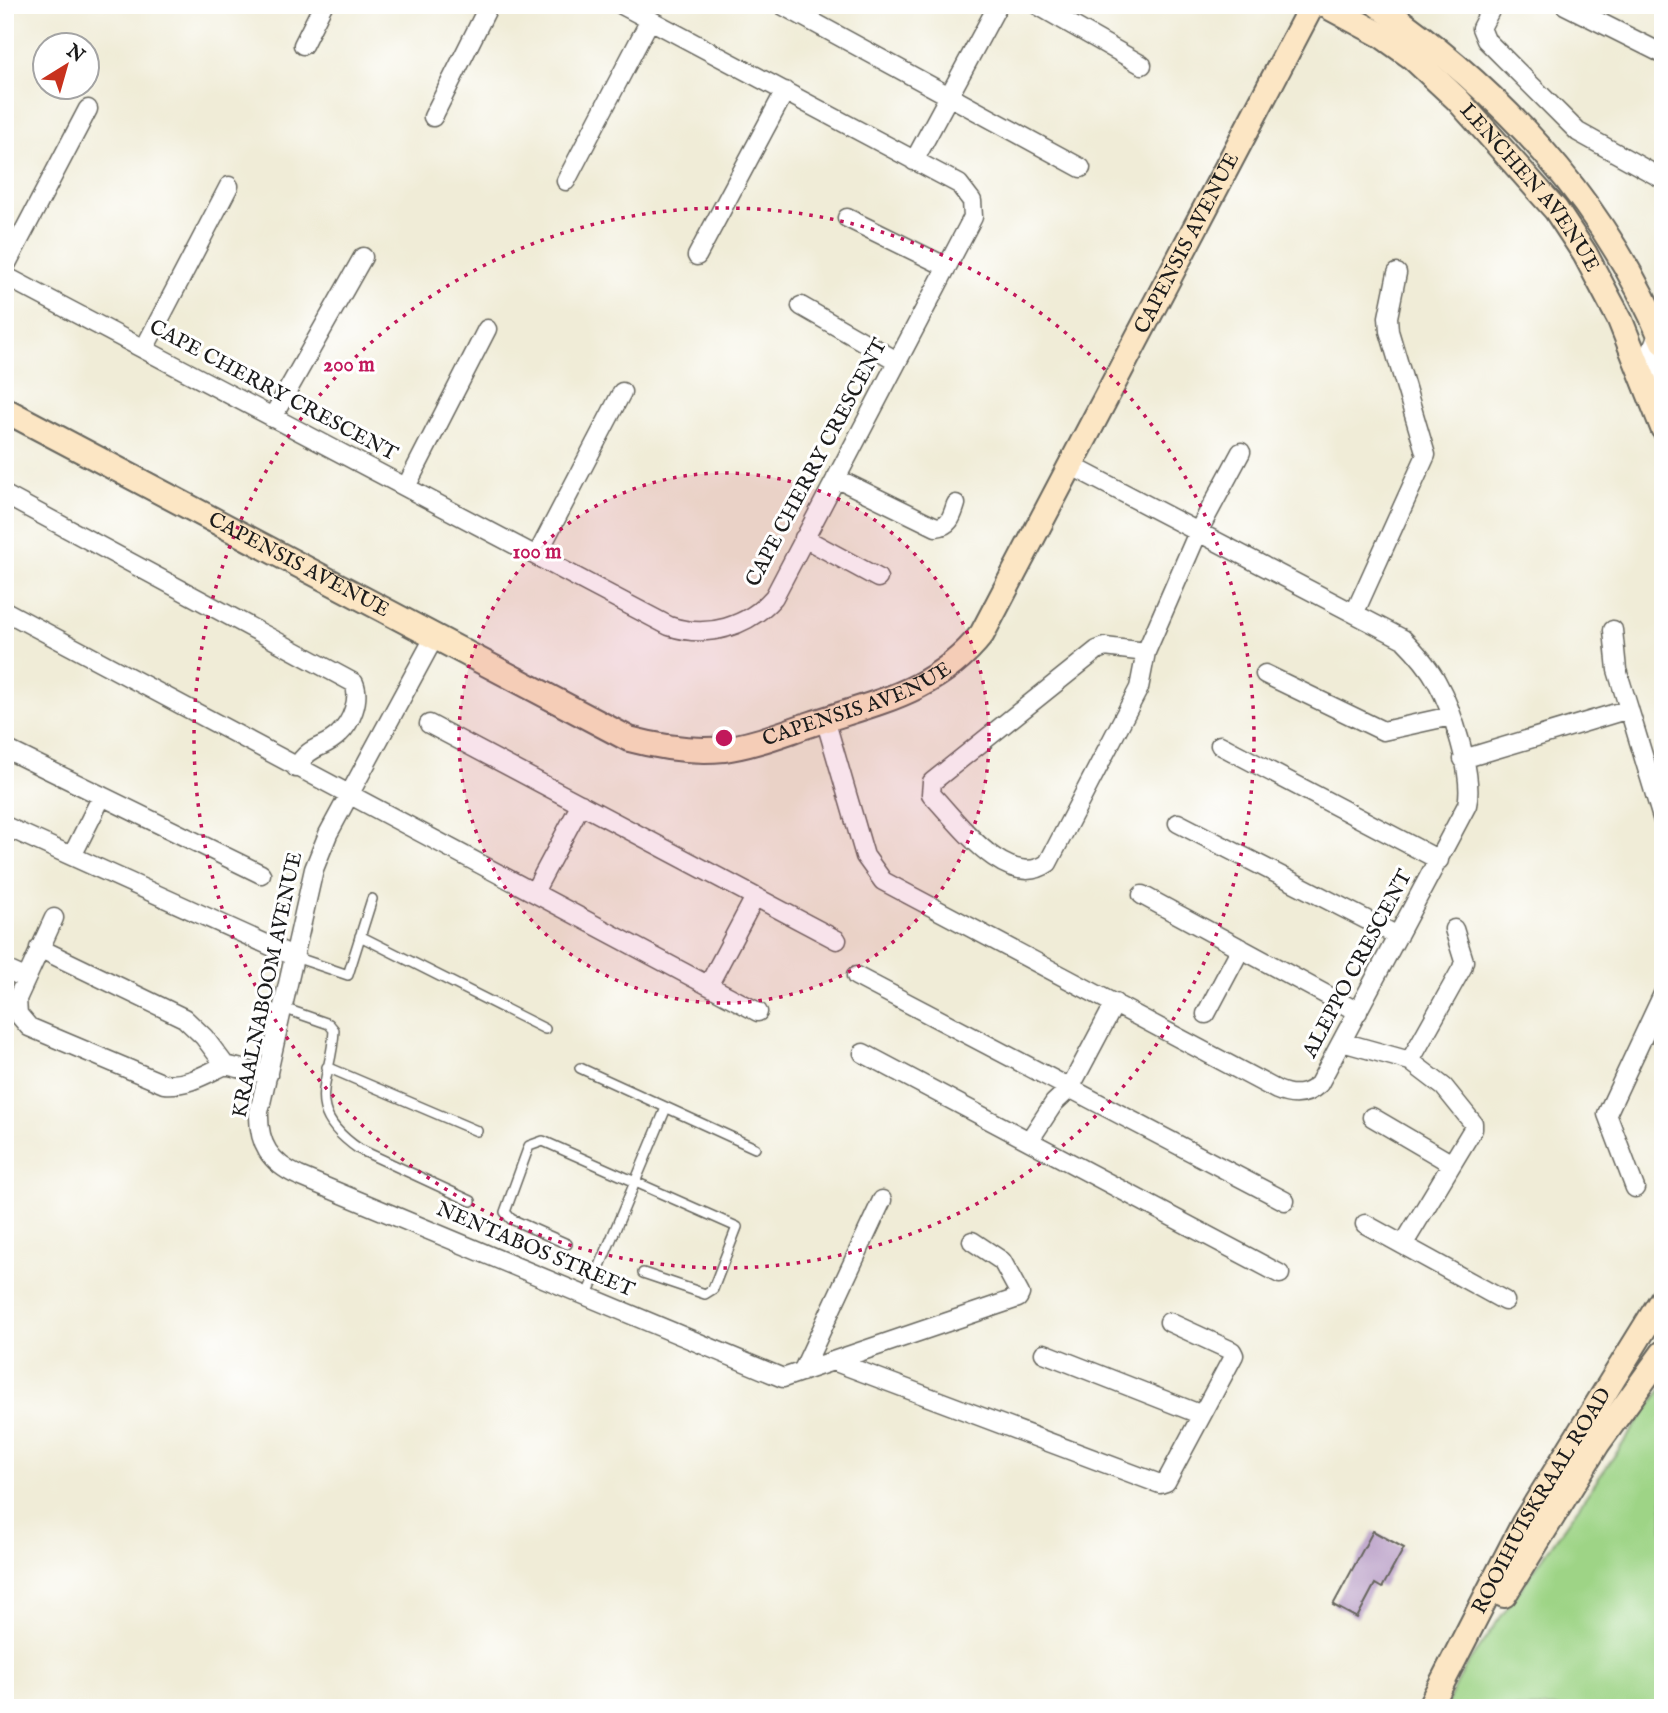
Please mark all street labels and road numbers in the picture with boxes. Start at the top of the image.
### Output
street label: LENCHEN AVENUE [1454,97,1606,277]
street label: CAPENSIS AVENUE [1128,148,1246,339]
street label: CAPE CHERRY CRESCENT [144,314,403,468]
street label: CAPE CHERRY CRESCENT [740,333,894,592]
street label: CAPENSIS AVENUE [203,506,394,624]
street label: CAPENSIS AVENUE [759,656,957,753]
street label: KRAALNABOOM AVENUE [227,850,309,1120]
street label: ALEPPO CRESCENT [1297,865,1419,1064]
street label: NENTABOS STREET [432,1196,639,1304]
street label: ROOIHUISKRAAL ROAD [1466,1383,1618,1619]

